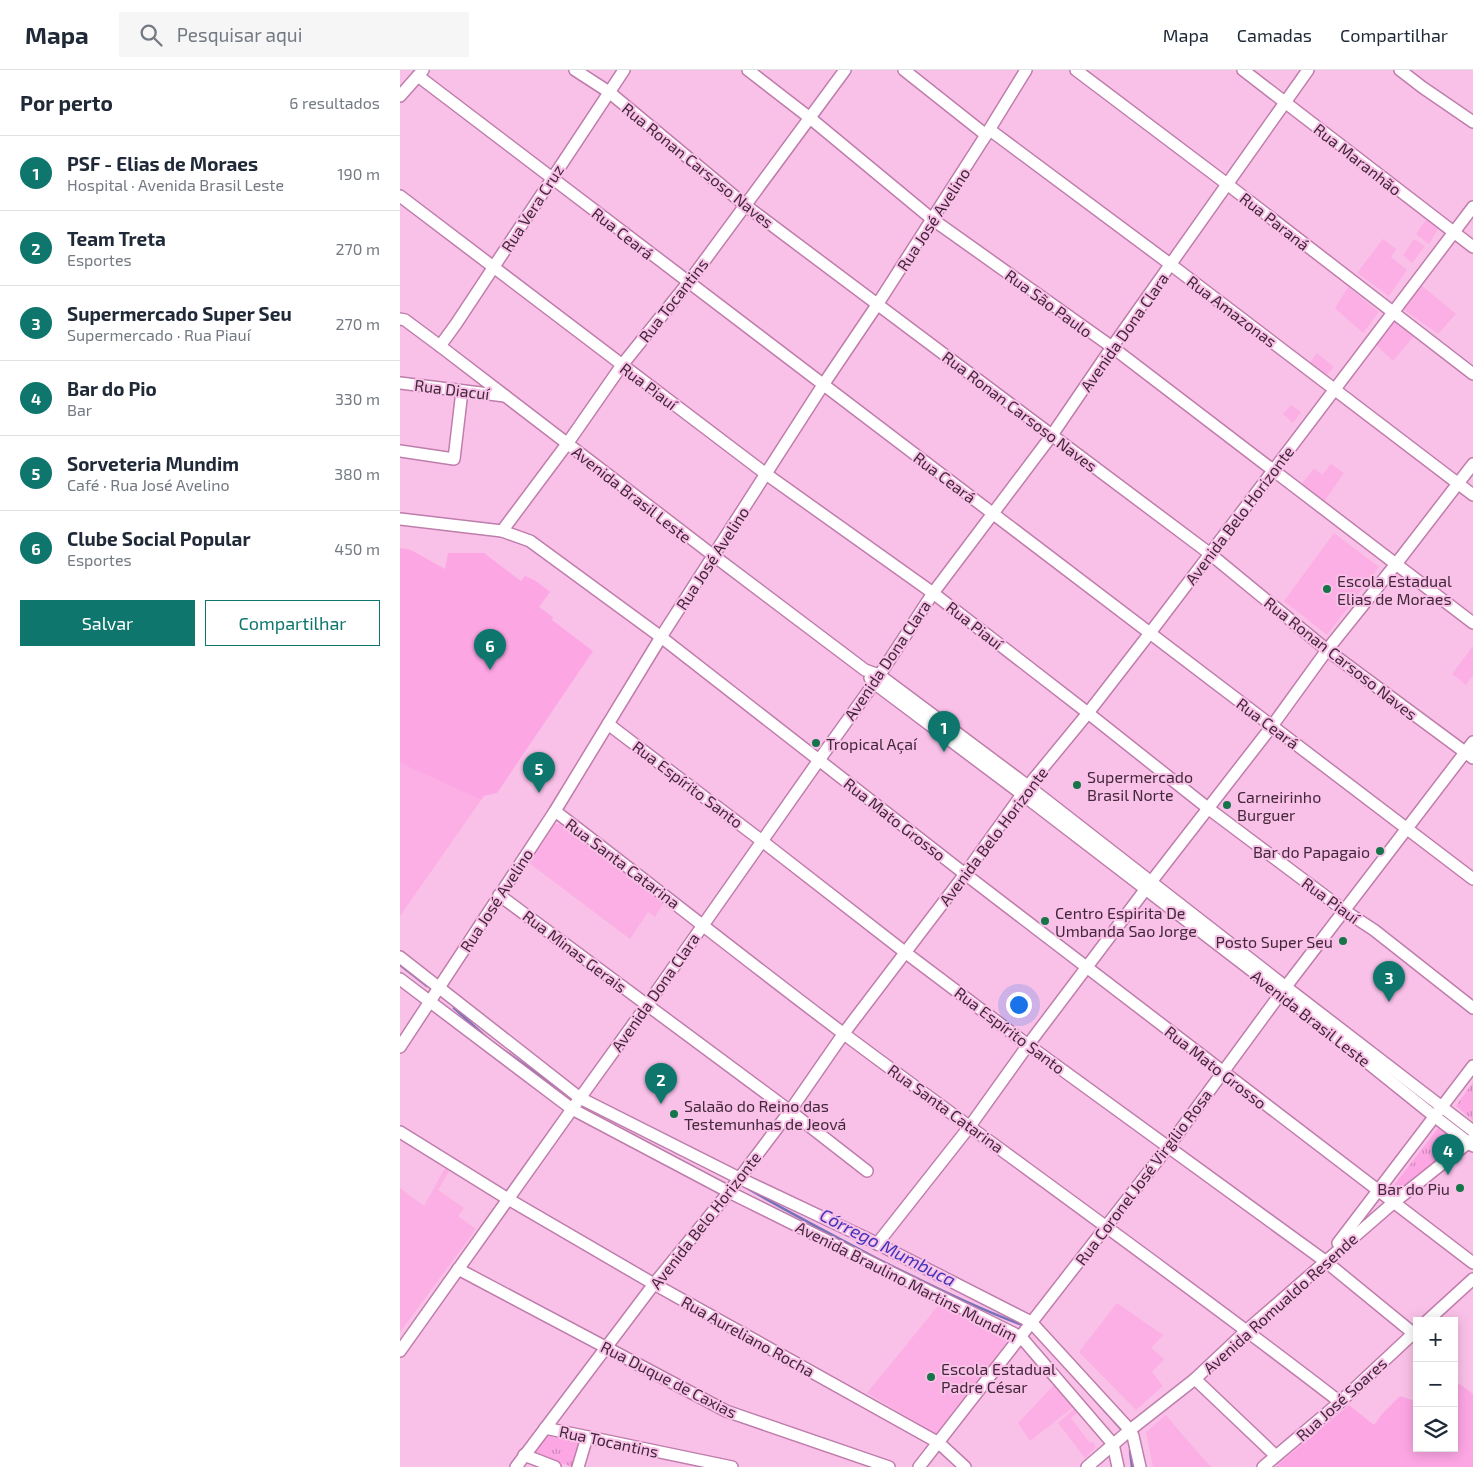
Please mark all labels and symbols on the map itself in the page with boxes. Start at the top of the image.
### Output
street label: Rua Ronan Carsoso Naves [619,98,777,232]
street label: Rua Maranhão [1310,119,1406,199]
street label: Rua Vera Cruz [497,161,567,255]
street label: Rua José Avelino [893,164,973,274]
street label: Rua Paraná [1237,188,1313,254]
street label: Rua Ceará [588,203,658,263]
street label: Rua Tocantins [634,254,712,346]
street label: Rua São Paulo [1002,265,1096,341]
street label: Avenida Dona Clara [1076,269,1172,395]
street label: Rua Amazonas [1183,271,1281,351]
street label: Rua Ronan Carsoso Naves [939,347,1101,475]
street label: Rua Piauí [617,358,682,414]
street label: Rua Diacuí [413,375,492,403]
street label: Avenida Brasil Leste [569,442,695,546]
street label: Avenida Belo Horizonte [1181,442,1297,588]
street label: Rua Ceará [910,447,980,507]
street label: Rua José Avelino [672,503,752,613]
place label: Escola Estadual Elias de Moraes [1337,571,1452,608]
marker: Escola Estadual Elias de Moraes [1321,583,1333,595]
street label: Rua Ronan Carsoso Naves [1261,592,1421,724]
street label: Avenida Dona Clara [840,596,934,724]
street label: Rua Piauí [943,597,1008,654]
pin: 6 [474,629,506,670]
street label: Rua Ceará [1233,693,1303,753]
pin: 1 [928,711,960,752]
place label: Tropical Açaí [826,734,918,754]
street label: Rua Espírito Santo [629,736,747,832]
marker: Tropical Açaí [810,737,822,749]
pin: 5 [523,752,555,793]
street label: Avenida Belo Horizonte [935,763,1051,909]
place label: Supermercado Brasil Norte [1087,767,1193,804]
street label: Rua Mato Grosso [840,773,950,865]
marker: Supermercado Brasil Norte [1071,779,1083,791]
place label: Carneirinho Burguer [1237,787,1321,824]
marker: Carneirinho Burguer [1221,799,1233,811]
street label: Rua Santa Catarina [562,814,684,912]
place label: Bar do Papagaio [1253,842,1370,861]
street label: Rua José Avelino [456,845,536,955]
marker: Bar do Papagaio [1374,845,1386,857]
street label: Rua Piauí [1298,873,1364,928]
place label: Centro Espirita De Umbanda Sao Jorge [1055,903,1197,940]
street label: Rua Minas Gerais [519,906,631,996]
marker: Centro Espirita De Umbanda Sao Jorge [1039,915,1051,927]
street label: Avenida Dona Clara [607,929,703,1055]
place label: Posto Super Seu [1215,932,1333,951]
marker: Posto Super Seu [1337,935,1349,947]
pin: 3 [1373,961,1405,1002]
street label: Avenida Brasil Leste [1248,966,1374,1070]
street label: Rua Espírito Santo [951,982,1069,1078]
your location [1006,992,1032,1018]
street label: Rua Mato Grosso [1161,1021,1271,1113]
street label: Rua Santa Catarina [885,1060,1007,1156]
pin: 2 [645,1063,677,1104]
street label: Rua Coronel José Virgílio Rosa [1071,1085,1215,1269]
place label: Salaão do Reino das Testemunhas de Jeová [684,1096,846,1133]
marker: Salaão do Reino das Testemunhas de Jeová [668,1108,680,1120]
pin: 4 [1432,1134,1464,1175]
street label: Avenida Belo Horizonte [646,1148,764,1292]
place label: Bar do Piu [1377,1179,1450,1198]
marker: Bar do Piu [1454,1182,1466,1194]
water label: Córrego Mumbuca [816,1203,960,1291]
street label: Avenida Braulino Martins Mundim [793,1217,1021,1345]
street label: Avenida Romualdo Resende [1199,1229,1361,1377]
street label: Rua Aureliano Rocha [678,1292,818,1380]
street label: Rua Duque de Caxias [598,1336,740,1422]
street label: Rua José Soares [1292,1353,1390,1445]
place label: Escola Estadual Padre César [941,1359,1056,1396]
marker: Escola Estadual Padre César [925,1371,937,1383]
street label: Rua Tocantins [558,1421,660,1461]

